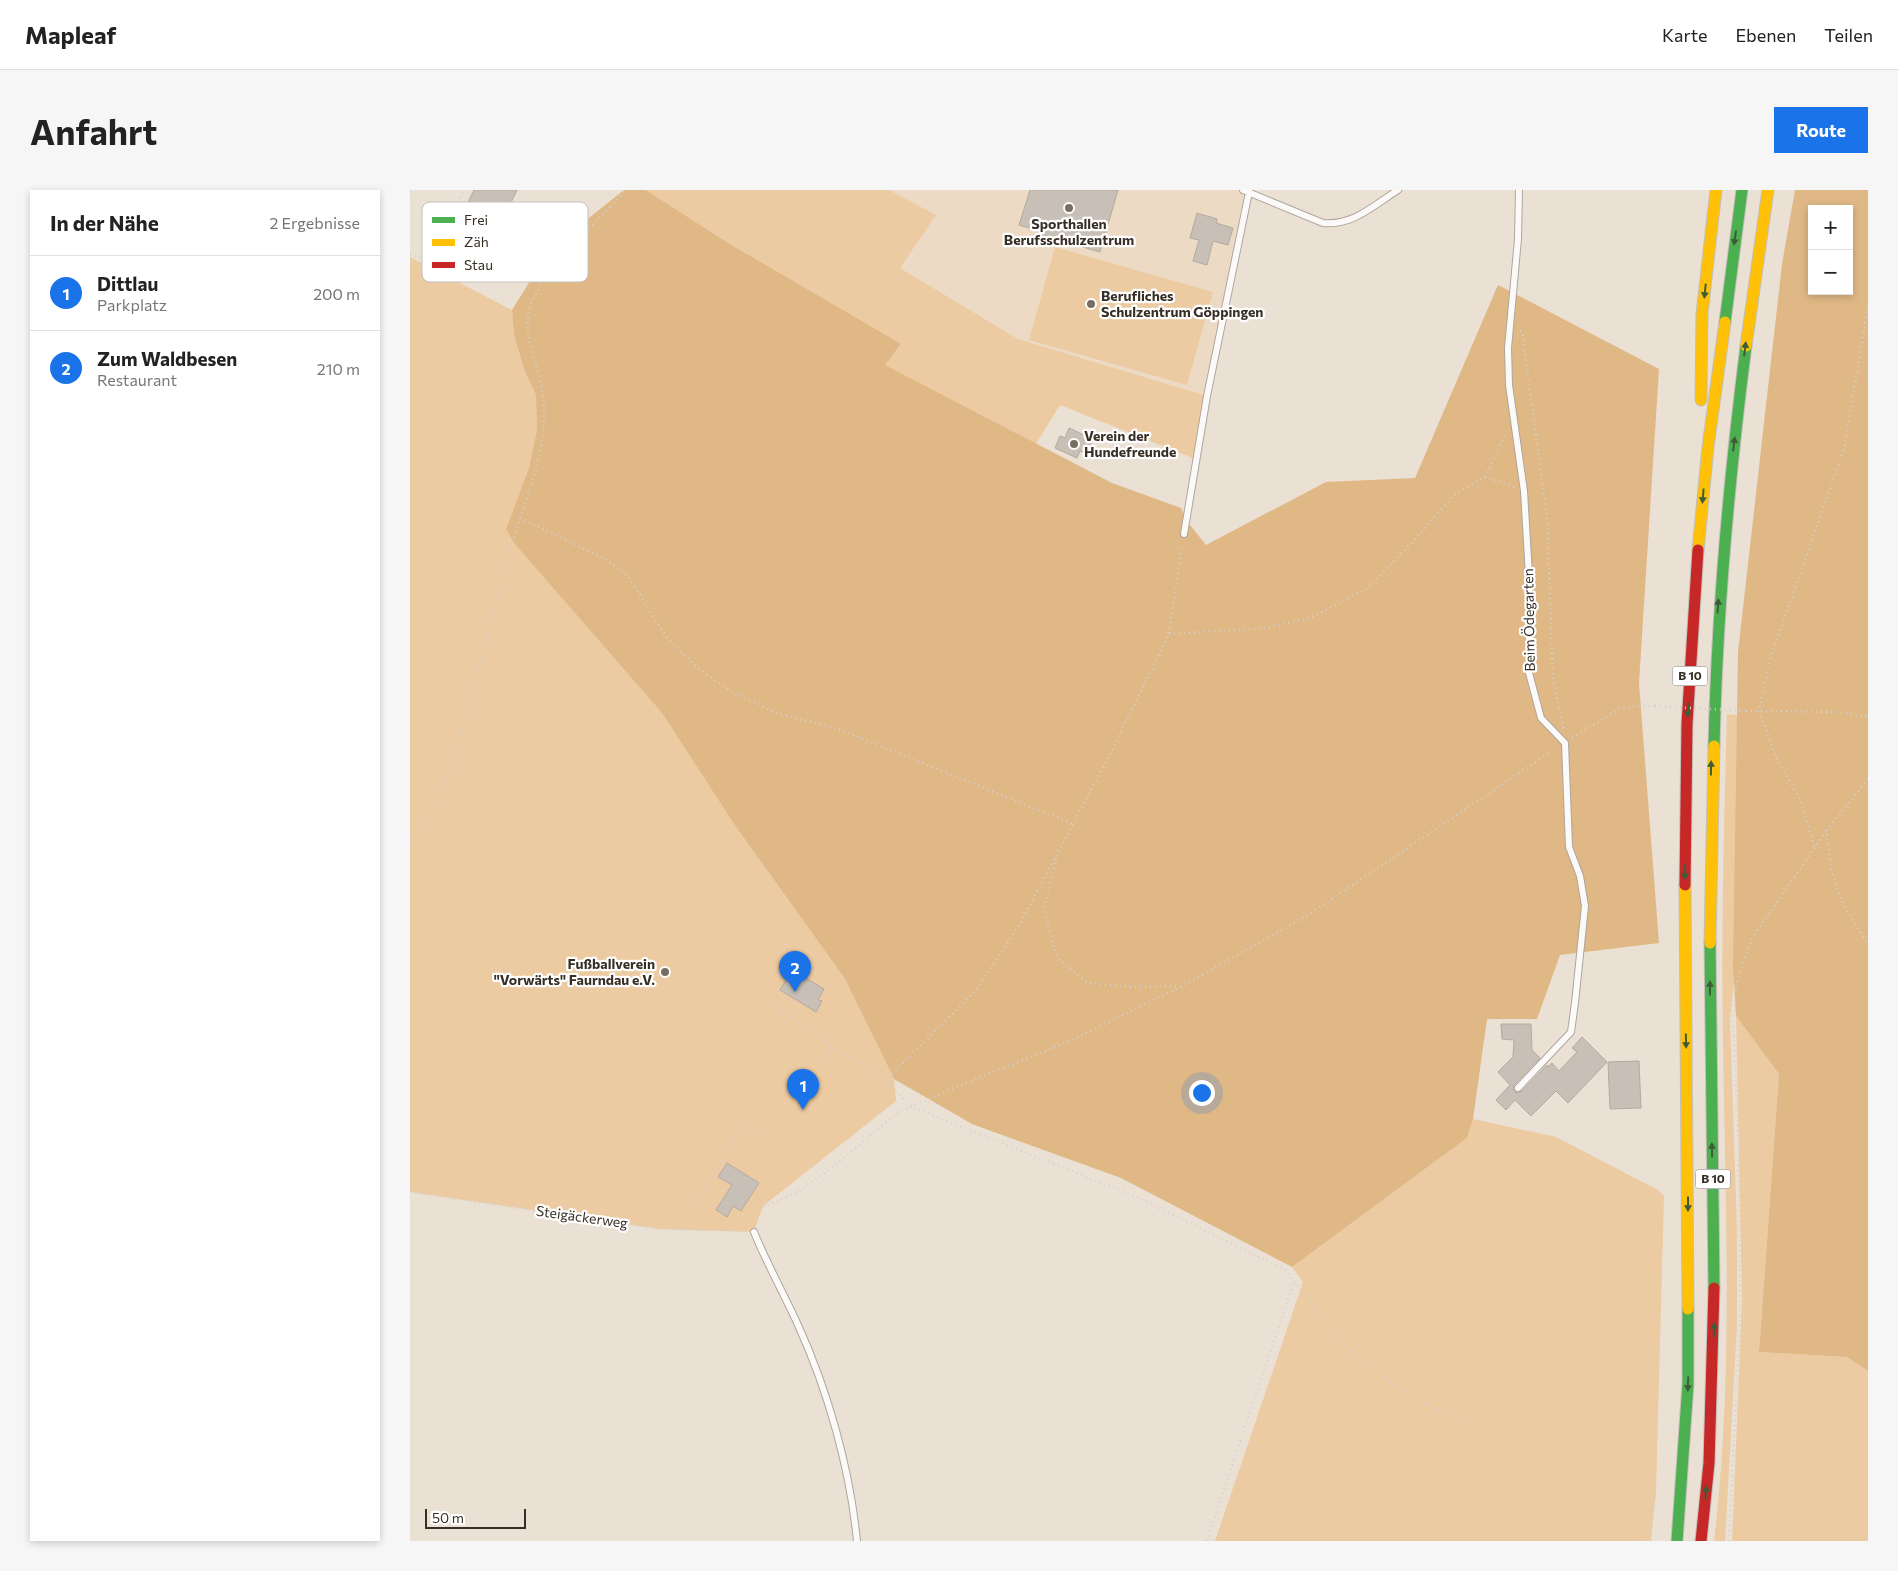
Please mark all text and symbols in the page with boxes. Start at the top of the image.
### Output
text: Mapleaf [25,20,116,49]
text: Karte [1662,24,1707,46]
text: Ebenen [1735,24,1796,46]
text: Teilen [1824,24,1873,46]
button: Route [1774,107,1868,153]
text: Anfahrt [30,109,157,152]
legend [422,202,588,282]
marker: Sporthallen Berufsschulzentrum [1063,202,1075,214]
map controls [1808,205,1853,295]
button: + [1808,205,1853,250]
text: In der Nähe [50,210,159,235]
text: Frei [464,211,488,228]
text: 2 Ergebnisse [270,213,360,232]
place label: Sporthallen Berufsschulzentrum [1004,215,1134,248]
one-way arrow [1730,230,1738,246]
text: Zäh [464,233,489,250]
button: − [1808,250,1853,295]
text: Stau [464,256,493,273]
text: Dittlau [97,272,158,295]
one-way arrow [1701,283,1709,299]
text: 1 [62,284,70,303]
text: 200 m [313,284,360,303]
place label: Berufliches Schulzentrum Göppingen [1101,287,1263,320]
text: Parkplatz [97,295,167,314]
marker: Berufliches Schulzentrum Göppingen [1085,298,1097,310]
one-way arrow [1741,341,1749,357]
text: Zum Waldbesen [97,347,237,370]
text: 2 [61,359,71,378]
text: 210 m [317,359,360,378]
text: Restaurant [97,370,177,389]
place label: Verein der Hundefreunde [1084,427,1176,460]
one-way arrow [1730,436,1738,452]
marker: Verein der Hundefreunde [1068,438,1080,450]
one-way arrow [1699,488,1707,504]
street label: Beim Ödegarten [1519,568,1538,672]
one-way arrow [1715,597,1723,613]
road number: B 10 [1672,666,1708,686]
one-way arrow [1683,702,1691,718]
one-way arrow [1708,760,1716,776]
one-way arrow [1681,865,1689,881]
pin: 2 [779,951,811,992]
place label: Fußballverein "Vorwärts" Faurndau e.V. [494,955,655,988]
marker: Fußballverein "Vorwärts" Faurndau e.V. [659,966,671,978]
one-way arrow [1706,980,1714,996]
one-way arrow [1682,1034,1690,1050]
pin: 1 [787,1069,819,1110]
your location [1189,1080,1215,1106]
one-way arrow [1708,1142,1716,1158]
road number: B 10 [1696,1170,1730,1189]
one-way arrow [1684,1196,1692,1212]
street label: Steigäckerweg [535,1202,629,1231]
one-way arrow [1710,1322,1718,1338]
one-way arrow [1684,1376,1692,1392]
one-way arrow [1702,1484,1710,1500]
scale bar [425,1506,526,1529]
text: 50 m [432,1509,464,1526]

